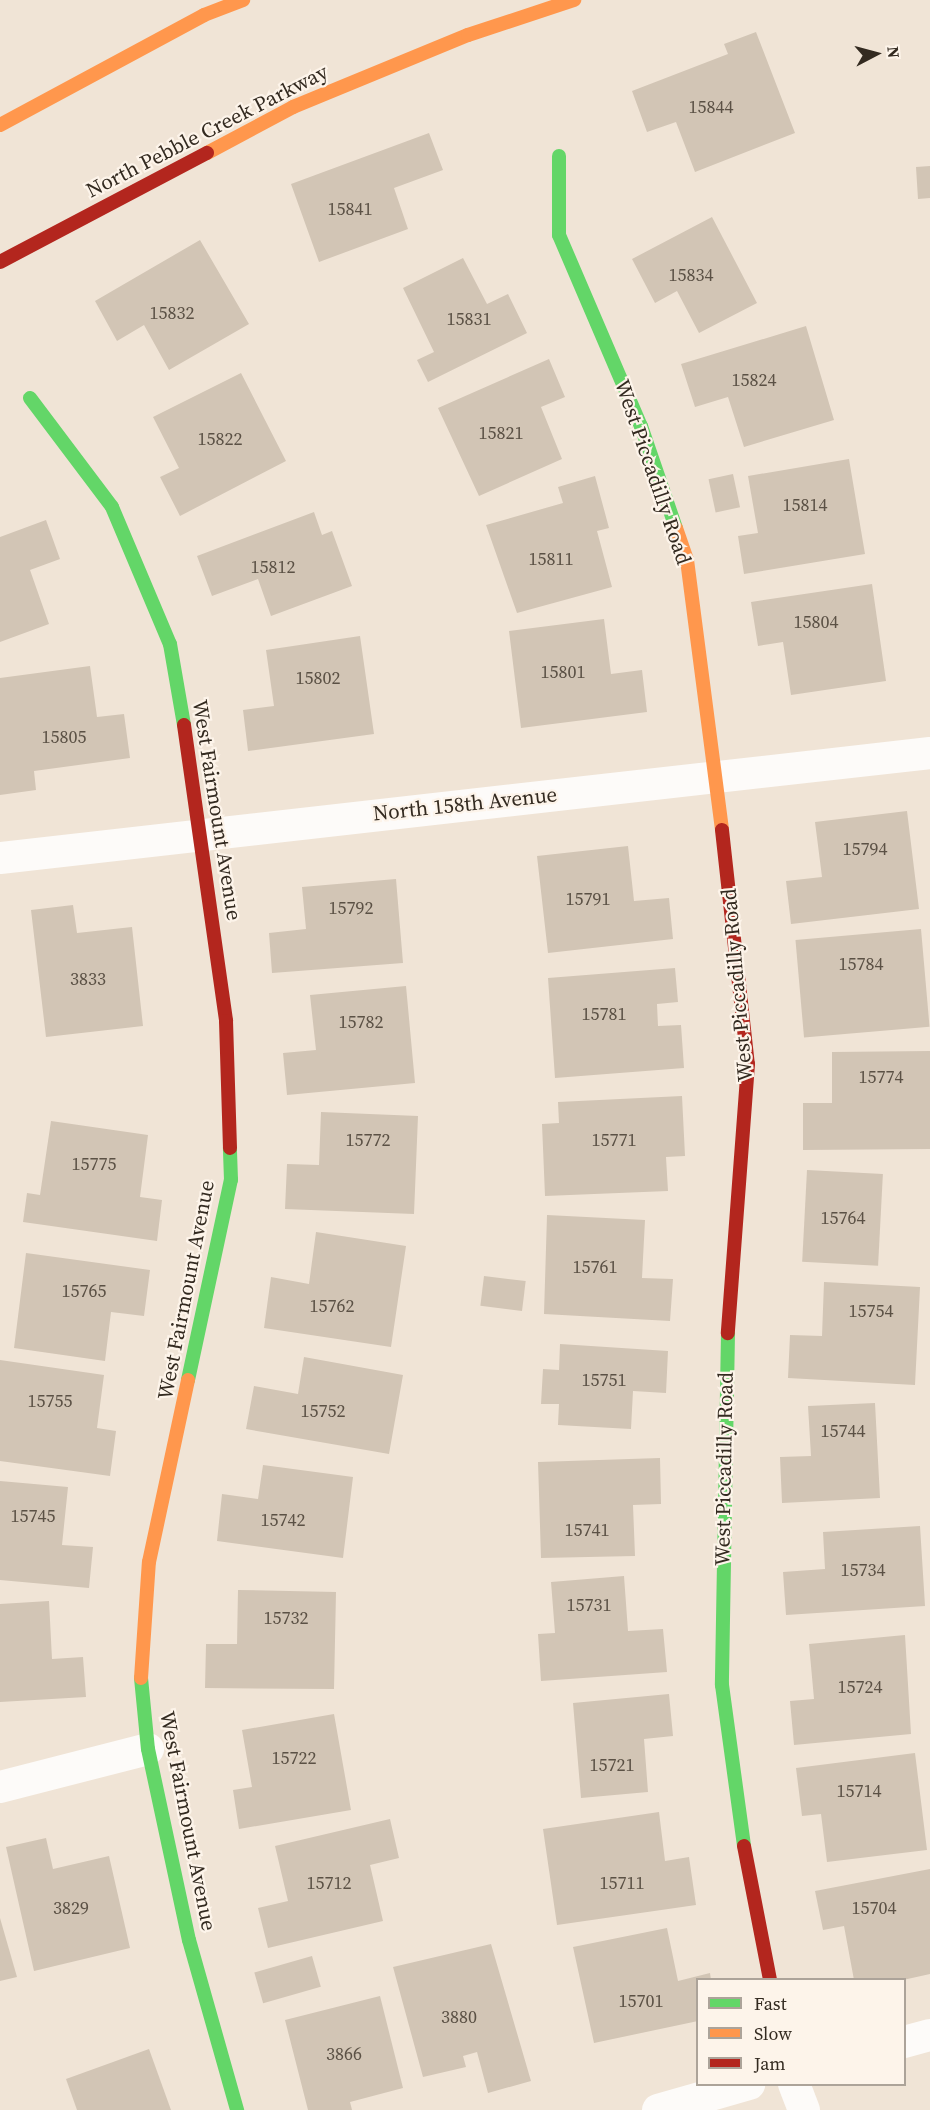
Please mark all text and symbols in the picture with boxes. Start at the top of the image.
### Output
north arrow [846,24,906,84]
text: N [882,45,905,59]
street label: North Pebble Creek Parkway [82,59,332,203]
house number: 15844 [689,96,733,118]
house number: 15841 [328,198,372,220]
house number: 15834 [669,264,713,286]
house number: 15832 [150,302,194,324]
house number: 15831 [447,308,491,330]
house number: 15824 [732,369,776,391]
street label: West Piccadilly Road [610,376,696,568]
house number: 15821 [479,422,523,444]
house number: 15822 [198,428,242,450]
house number: 15814 [783,494,827,516]
house number: 15811 [529,548,573,570]
house number: 15812 [251,556,295,578]
house number: 15804 [794,611,838,633]
house number: 15801 [541,661,585,683]
house number: 15802 [296,667,340,689]
street label: West Fairmount Avenue [187,698,247,922]
house number: 15805 [42,726,86,748]
street label: North 158th Avenue [372,782,558,826]
house number: 15794 [843,838,887,860]
street label: West Piccadilly Road [716,887,758,1083]
house number: 15791 [566,888,610,910]
house number: 15792 [329,897,373,919]
house number: 15784 [839,953,883,975]
house number: 3833 [70,968,106,990]
house number: 15781 [582,1003,626,1025]
house number: 15782 [339,1011,383,1033]
house number: 15774 [859,1066,903,1088]
house number: 15772 [346,1129,390,1151]
house number: 15771 [592,1129,636,1151]
house number: 15775 [72,1153,116,1175]
street label: West Fairmount Avenue [152,1178,220,1402]
house number: 15764 [821,1207,865,1229]
house number: 15761 [573,1256,617,1278]
house number: 15765 [62,1280,106,1302]
house number: 15762 [310,1295,354,1317]
house number: 15754 [849,1300,893,1322]
house number: 15751 [582,1369,626,1391]
street label: West Piccadilly Road [710,1372,738,1566]
house number: 15755 [28,1390,72,1412]
house number: 15752 [301,1400,345,1422]
house number: 15744 [821,1420,865,1442]
house number: 15745 [11,1505,55,1527]
house number: 15742 [261,1509,305,1531]
house number: 15741 [565,1519,609,1541]
house number: 15734 [841,1559,885,1581]
house number: 15731 [567,1594,611,1616]
house number: 15732 [264,1607,308,1629]
house number: 15724 [838,1676,882,1698]
street label: West Fairmount Avenue [154,1709,222,1933]
house number: 15722 [272,1747,316,1769]
house number: 15721 [590,1754,634,1776]
house number: 15714 [837,1780,881,1802]
house number: 15712 [307,1872,351,1894]
house number: 15711 [600,1872,644,1894]
house number: 3829 [53,1897,89,1919]
house number: 15704 [852,1897,896,1919]
legend [696,1978,906,2086]
house number: 15701 [619,1990,663,2012]
text: Fast [754,1991,787,2016]
house number: 3880 [441,2006,477,2028]
text: Slow [754,2021,792,2046]
house number: 3866 [326,2043,362,2065]
text: Jam [754,2051,786,2076]

